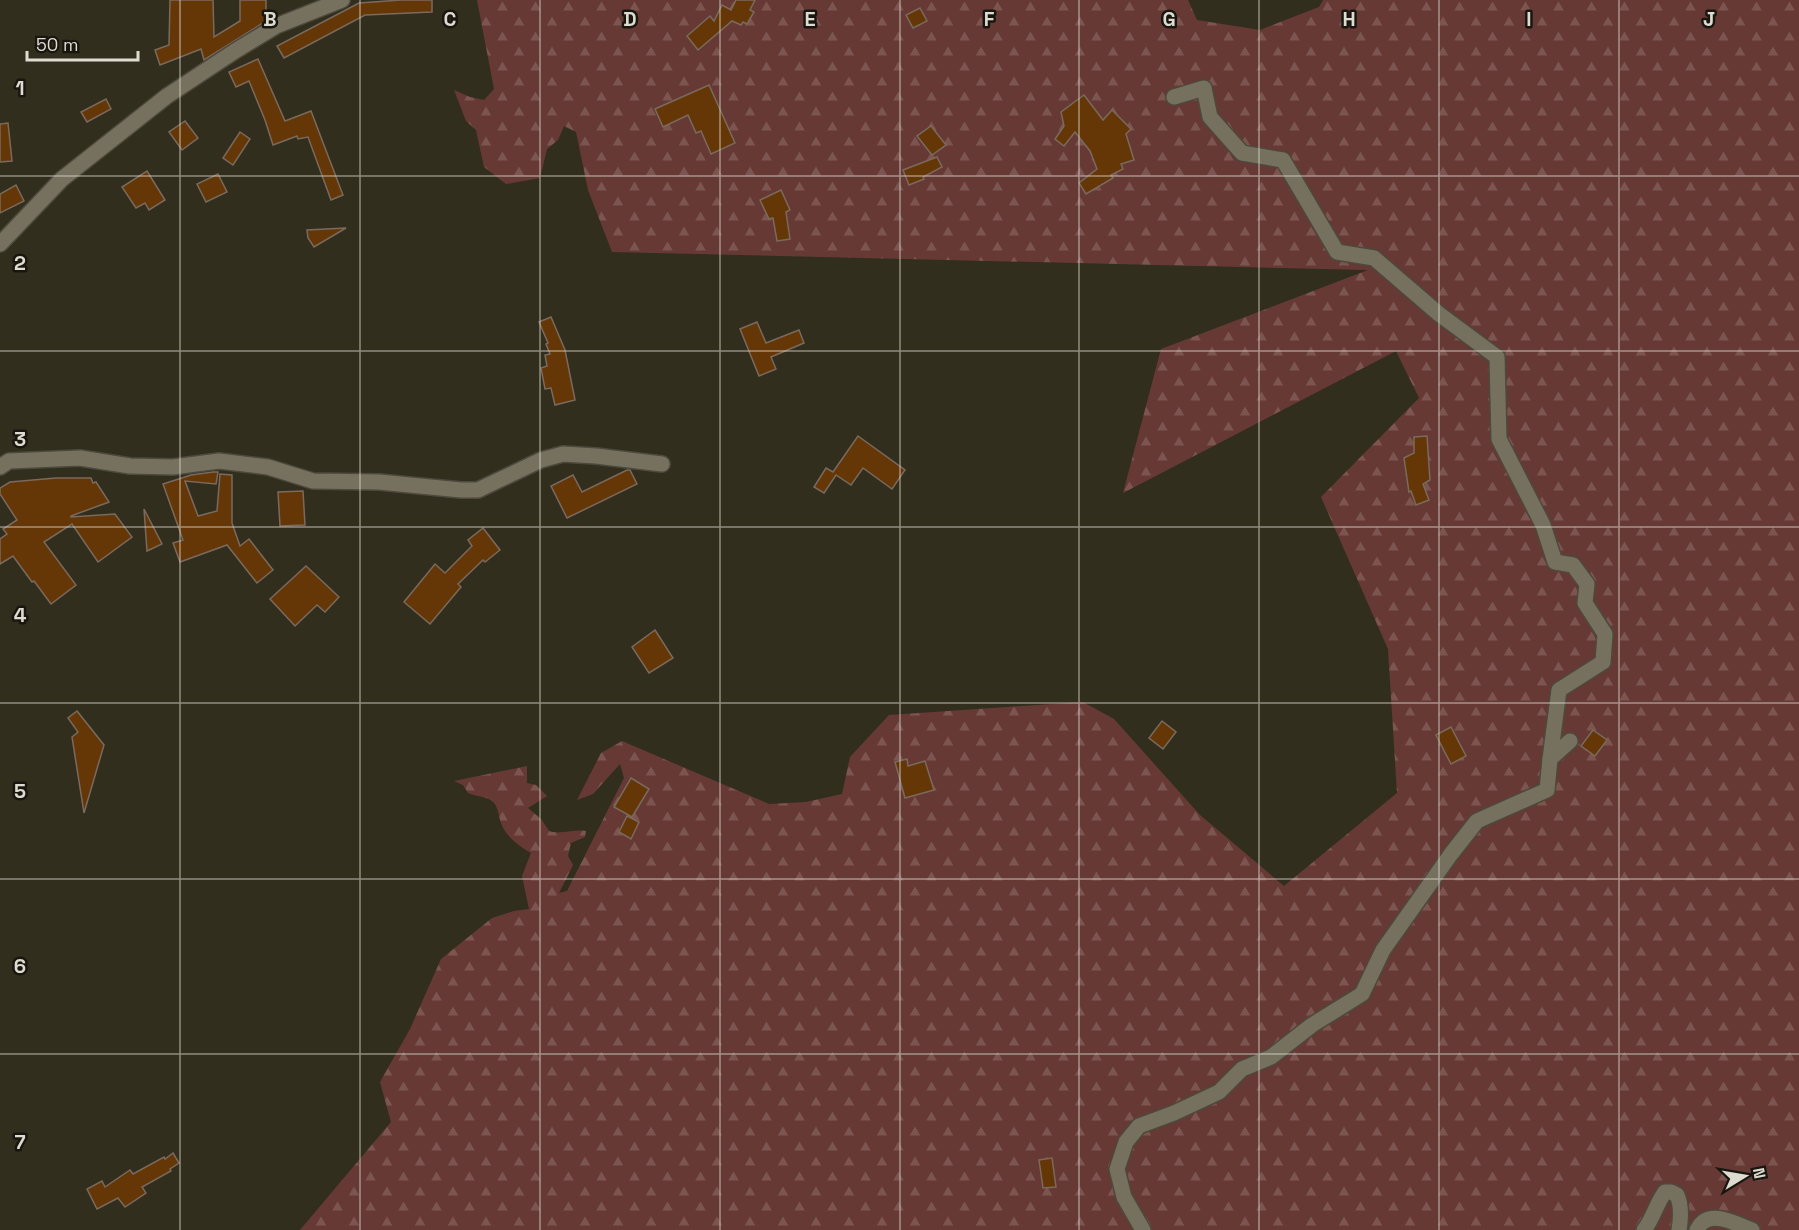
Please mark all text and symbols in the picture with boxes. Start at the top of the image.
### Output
text: B [263,6,277,32]
text: C [444,6,457,32]
text: D [623,6,637,32]
text: E [804,6,816,32]
text: F [984,6,995,32]
text: G [1162,6,1176,32]
text: H [1342,6,1356,32]
text: I [1526,6,1532,32]
text: J [1703,6,1715,32]
scale bar [27,24,138,62]
text: 50 m [36,33,78,56]
text: 1 [15,75,25,101]
text: 2 [14,250,26,276]
text: 3 [14,426,26,452]
text: 4 [14,602,27,628]
text: 5 [14,778,26,804]
text: 6 [14,953,26,979]
text: 7 [14,1129,26,1155]
north arrow [1715,1146,1775,1206]
text: N [1748,1166,1771,1181]

